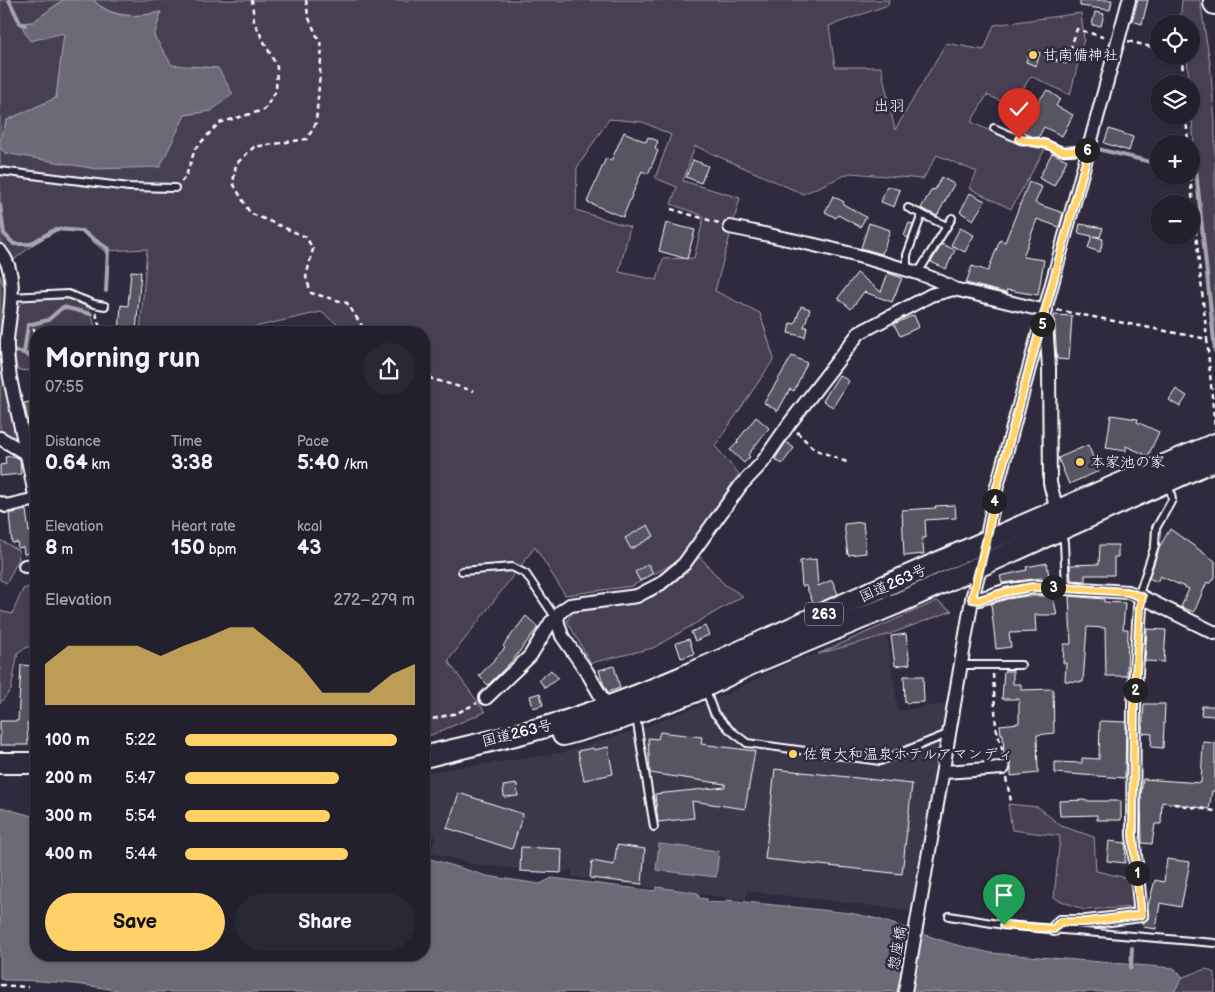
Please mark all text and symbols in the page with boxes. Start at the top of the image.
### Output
map controls [1150,15,1200,245]
button: locate [1150,15,1200,65]
place label: 甘南備神社 [1043,46,1118,65]
marker: 甘南備神社 [1027,49,1039,61]
button: layers [1150,75,1200,125]
pin [998,88,1040,139]
icon: check [1005,95,1033,123]
district label: 出羽 [873,97,905,116]
button: + [1150,135,1200,185]
pin: 6 [1074,138,1100,162]
text: 6 [1083,142,1092,159]
button: − [1150,195,1200,245]
pin: 5 [1030,312,1054,336]
text: 5 [1038,316,1047,333]
text: Morning run [45,342,200,375]
button: share [363,343,415,395]
text: 07:55 [45,378,84,397]
text: Distance [45,433,101,450]
text: Time [171,433,202,450]
text: Pace [297,433,329,450]
text: 0.64 [45,450,88,475]
text: 3:38 [171,450,213,475]
text: 5:40 [297,450,340,475]
place label: 本家池の家 [1090,453,1165,472]
text: km [88,456,110,473]
text: /km [340,456,368,473]
marker: 本家池の家 [1074,456,1086,468]
pin: 4 [982,488,1006,514]
text: 4 [990,493,999,510]
text: Elevation [45,518,103,535]
text: Heart rate [171,518,236,535]
text: kcal [297,518,322,535]
text: 8 [45,535,58,560]
text: 150 [171,535,205,560]
text: 43 [297,535,322,560]
text: m [58,541,73,558]
text: bpm [205,541,236,558]
street label: 国道263号 [856,560,930,607]
pin: 3 [1040,574,1066,600]
text: 3 [1049,579,1058,596]
text: Elevation [45,591,112,610]
text: 272–279 m [334,591,415,610]
road number: 263 [805,602,843,626]
pin: 2 [1122,678,1148,702]
text: 2 [1131,682,1140,699]
street label: 国道263号 [480,716,554,751]
text: 100 m [45,731,90,750]
text: 5:22 [125,731,156,750]
place label: 佐賀大和温泉ホテルアマンディ [803,745,1013,764]
marker: 佐賀大和温泉ホテルアマンディ [787,748,799,760]
text: 200 m [45,769,92,788]
text: 5:47 [125,769,155,788]
text: 300 m [45,807,92,826]
text: 5:54 [125,807,156,826]
text: 400 m [45,845,92,864]
text: 5:44 [125,845,157,864]
pin: 1 [1124,860,1150,886]
text: 1 [1135,865,1140,882]
pin [983,874,1025,925]
icon: arrive [990,881,1018,909]
button: Save [45,893,225,951]
button: Share [235,893,415,951]
street label: 惣座橋 [884,924,911,972]

